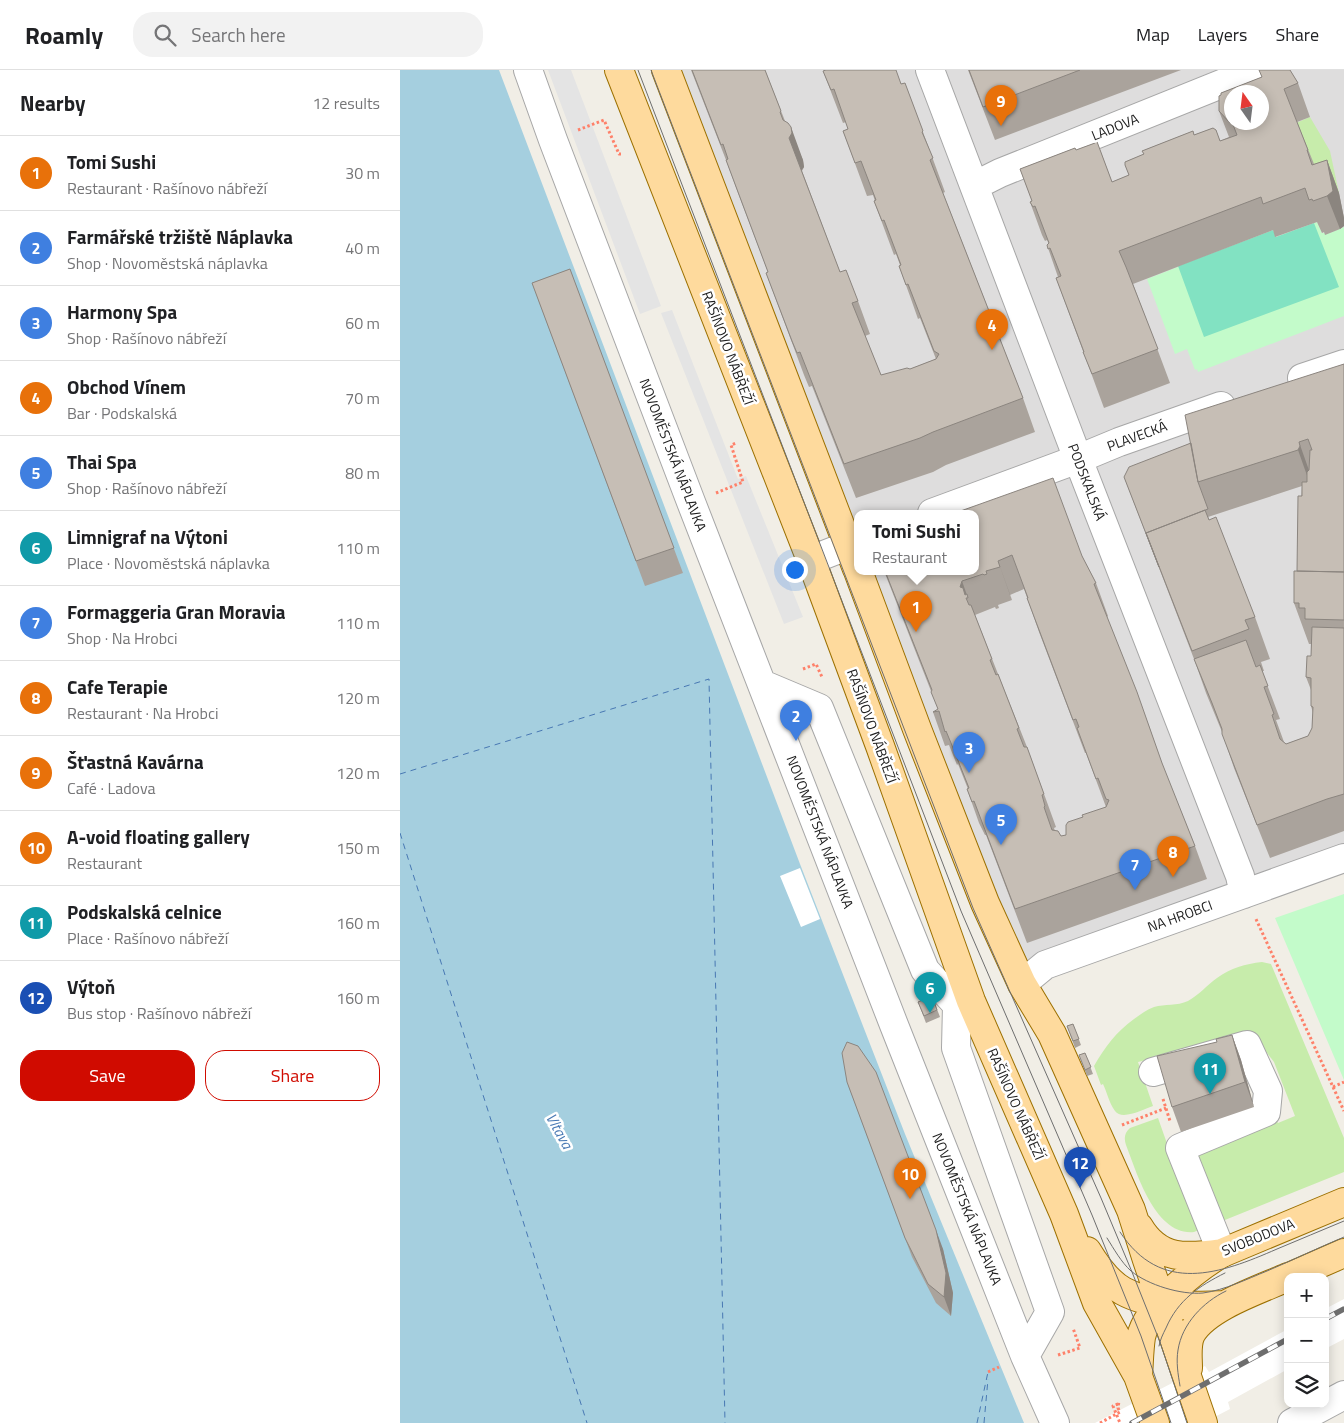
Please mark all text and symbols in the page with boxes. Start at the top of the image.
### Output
search box [133,12,483,57]
text: Roamly [25,17,103,53]
text: Search here [191,20,286,49]
icon: search [151,21,179,49]
text: Map [1136,21,1170,48]
text: Layers [1198,21,1247,48]
text: Share [1275,21,1319,48]
pin: 9 [985,85,1017,126]
north arrow [1224,85,1269,130]
text: Nearby [20,87,85,119]
text: 12 results [312,91,380,115]
street label: LADOVA [1088,107,1142,145]
text: Tomi Sushi [67,147,156,176]
text: 1 [32,161,40,185]
text: 30 m [345,161,380,185]
text: Restaurant · Rašínovo nábřeží [67,176,267,200]
text: Farmářské tržiště Náplavka [67,222,293,251]
text: 2 [32,236,40,260]
text: 40 m [345,236,380,260]
text: Shop · Novoměstská náplavka [67,251,268,275]
street label: RAŠÍNOVO NÁBŘEŽÍ [697,288,760,408]
text: Harmony Spa [67,297,177,326]
pin: 4 [976,309,1008,350]
text: 3 [32,311,40,335]
text: 60 m [345,311,380,335]
text: Shop · Rašínovo nábřeží [67,326,226,350]
text: Obchod Vínem [67,372,186,401]
street label: NOVOMĚSTSKÁ NÁPLAVKA [635,375,713,535]
text: 4 [32,386,40,410]
text: 70 m [345,386,380,410]
text: Bar · Podskalská [67,401,177,425]
street label: PLAVECKÁ [1104,415,1170,456]
street label: PODSKALSKÁ [1063,440,1112,524]
text: Thai Spa [67,447,137,476]
text: 5 [32,461,40,485]
text: 80 m [345,461,380,485]
text: Shop · Rašínovo nábřeží [67,476,226,500]
popup [854,510,979,575]
text: Tomi Sushi [872,516,961,545]
text: Limnigraf na Výtoni [67,522,228,551]
text: 6 [32,536,40,560]
text: 110 m [336,536,380,560]
text: Restaurant [872,545,947,569]
text: Place · Novoměstská náplavka [67,551,270,575]
your location [782,557,808,583]
pin: 1 [900,591,932,632]
text: Formaggeria Gran Moravia [67,597,286,626]
text: 7 [32,611,40,635]
text: 110 m [336,611,380,635]
text: Shop · Na Hrobci [67,626,178,650]
street label: RAŠÍNOVO NÁBŘEŽÍ [842,666,903,787]
text: Cafe Terapie [67,672,168,701]
text: 8 [32,686,40,710]
text: 120 m [336,686,380,710]
pin: 2 [780,700,812,741]
text: Restaurant · Na Hrobci [67,701,218,725]
pin: 3 [953,732,985,773]
text: Šťastná Kavárna [67,747,204,776]
street label: NOVOMĚSTSKÁ NÁPLAVKA [782,752,860,912]
text: 9 [32,761,40,785]
text: 120 m [336,761,380,785]
text: Café · Ladova [67,776,156,800]
pin: 5 [985,804,1017,845]
text: A-void floating gallery [67,822,250,851]
text: 10 [27,836,45,860]
text: 150 m [336,836,380,860]
pin: 8 [1157,836,1189,877]
pin: 7 [1119,849,1151,890]
text: Restaurant [67,851,142,875]
street label: NA HROBCI [1144,894,1215,937]
text: Podskalská celnice [67,897,222,926]
text: 11 [27,911,45,935]
text: 160 m [336,911,380,935]
text: Place · Rašínovo nábřeží [67,926,228,950]
text: Výtoň [67,972,115,1001]
pin: 6 [914,972,946,1013]
text: 12 [27,986,45,1010]
text: 160 m [336,986,380,1010]
text: Bus stop · Rašínovo nábřeží [67,1001,251,1025]
street label: RAŠÍNOVO NÁBŘEŽÍ [982,1045,1051,1164]
button: Save [20,1050,195,1101]
button: Share [205,1050,380,1101]
pin: 11 [1194,1053,1226,1094]
water label: Vltava [540,1109,579,1154]
street label: NOVOMĚSTSKÁ NÁPLAVKA [927,1130,1008,1289]
pin: 12 [1064,1147,1096,1188]
pin: 10 [894,1158,926,1199]
street label: SVOBODOVA [1218,1212,1298,1261]
map controls [1284,1273,1329,1408]
button: + [1284,1273,1329,1318]
button: − [1284,1318,1329,1363]
button: layers [1284,1363,1329,1408]

